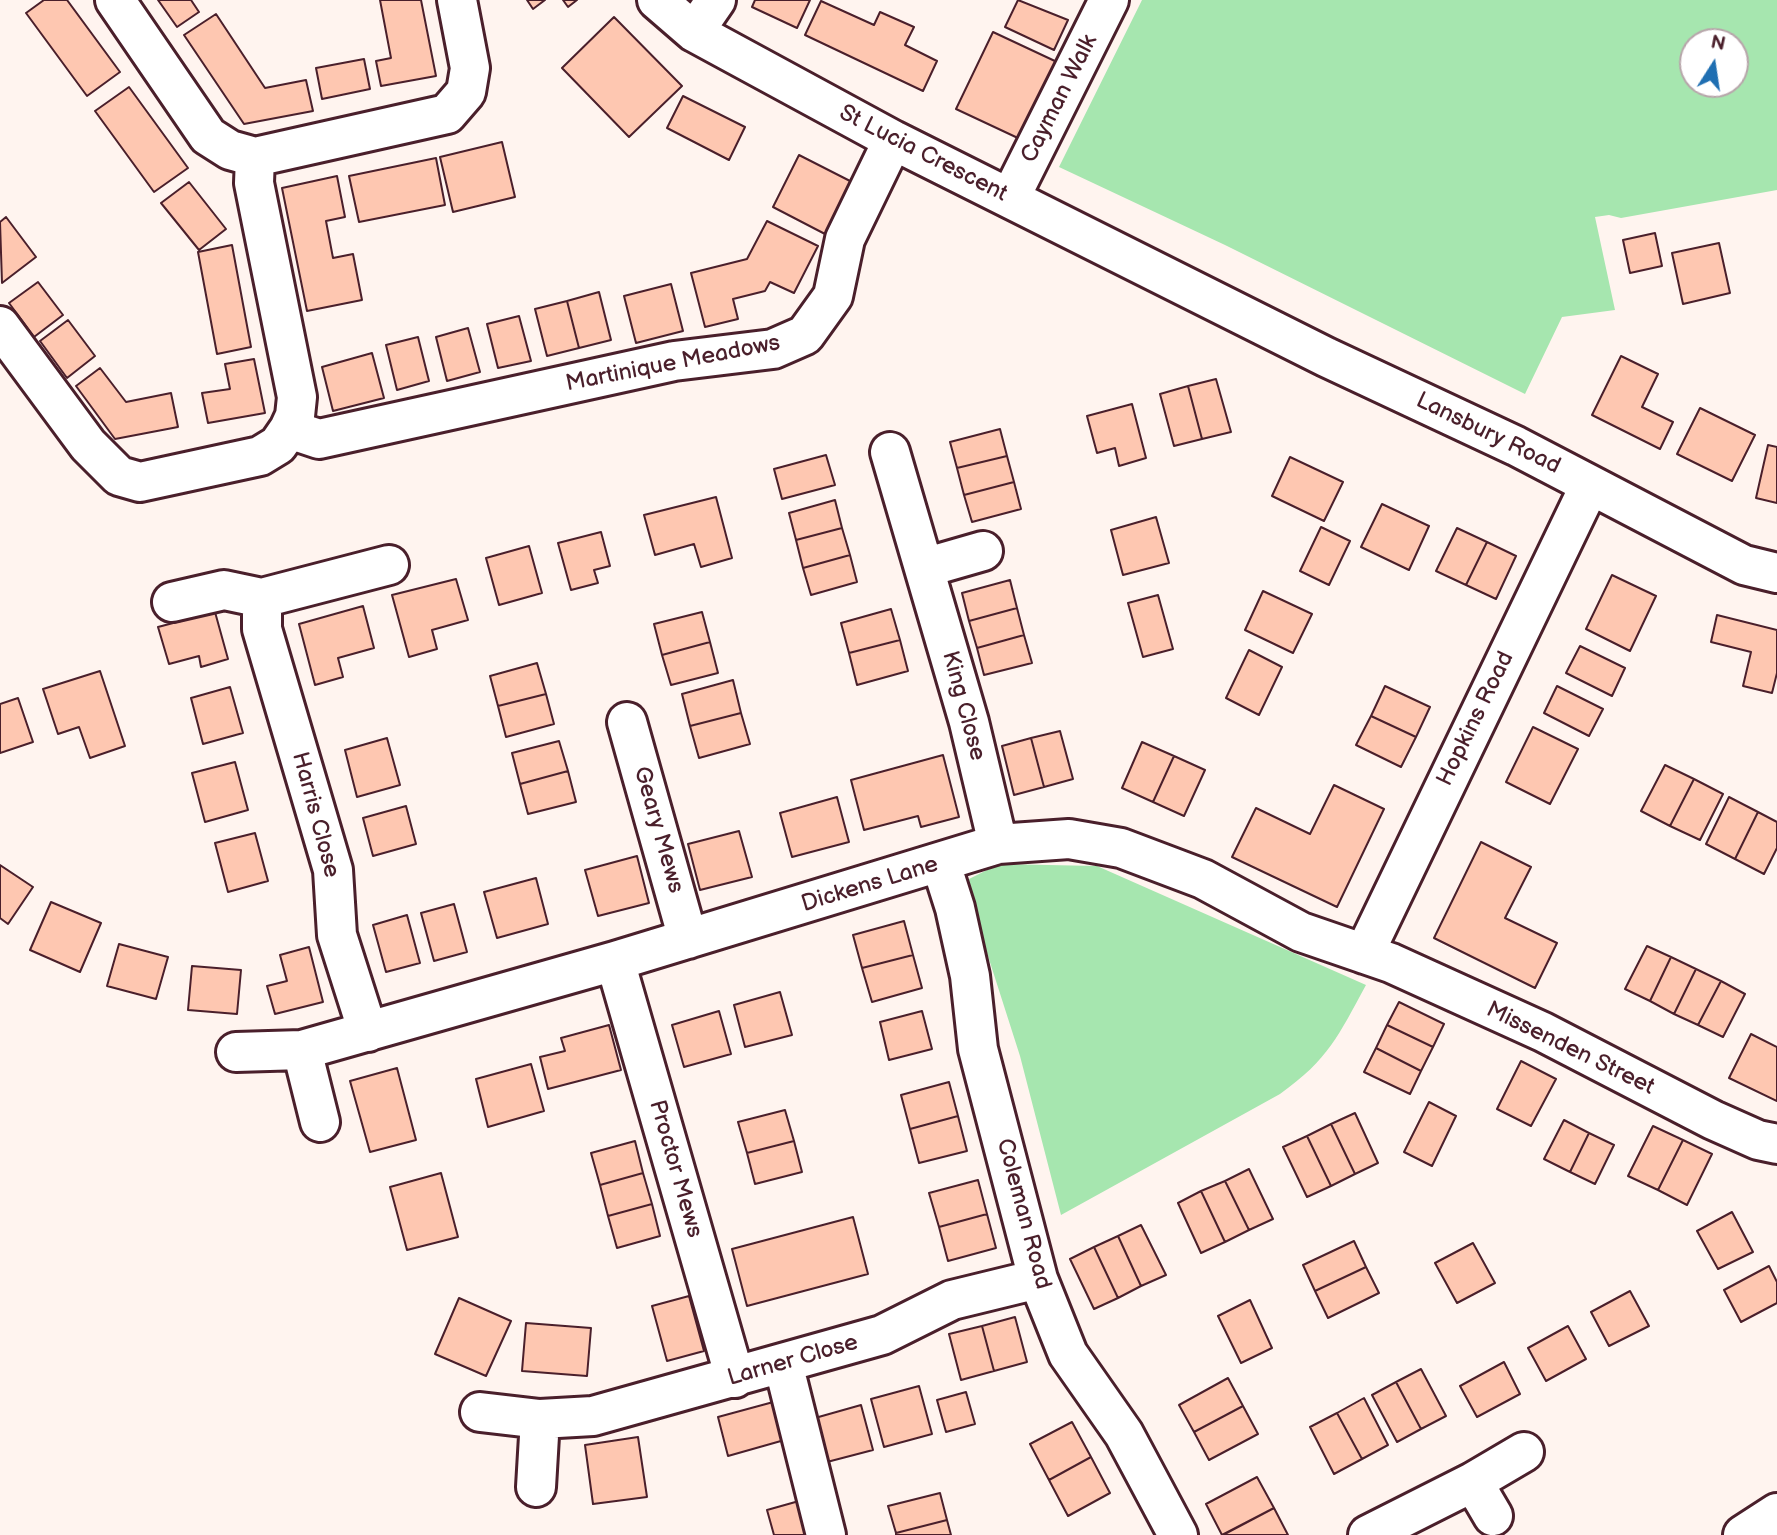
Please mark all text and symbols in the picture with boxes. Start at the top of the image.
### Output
north arrow [1679,28,1749,98]
street label: Cayman Walk [1016,30,1104,168]
text: N [1709,31,1727,57]
street label: St Lucia Crescent [834,100,1012,208]
street label: Martinique Meadows [563,330,783,398]
street label: Lansbury Road [1411,387,1565,481]
street label: Hopkins Road [1432,647,1520,791]
street label: King Close [935,648,991,764]
street label: Harris Close [285,749,345,881]
street label: Geary Mews [627,764,689,896]
street label: Dickens Lane [798,851,942,919]
street label: Missenden Street [1481,996,1659,1102]
street label: Proctor Mews [642,1097,708,1241]
street label: Coleman Road [990,1136,1056,1292]
street label: Larner Close [725,1329,861,1393]

